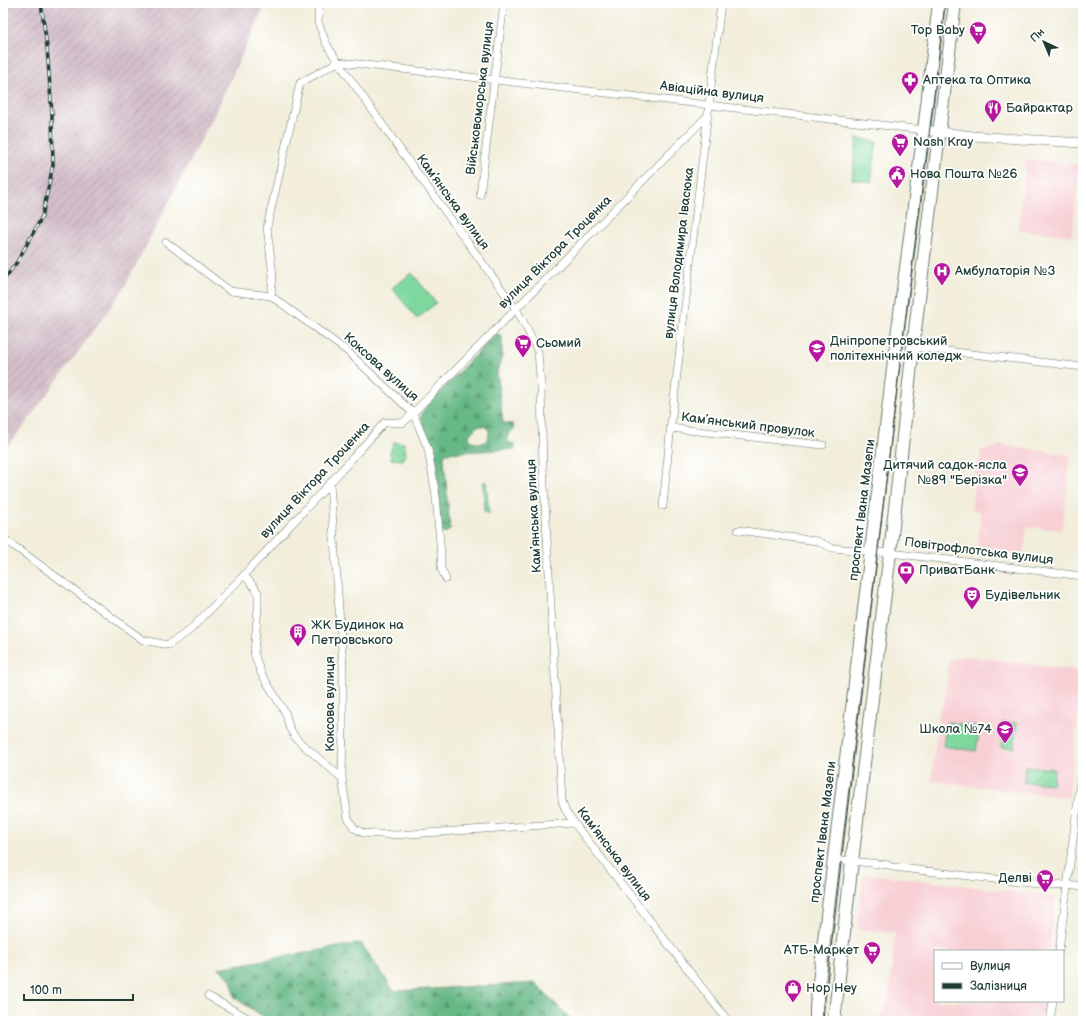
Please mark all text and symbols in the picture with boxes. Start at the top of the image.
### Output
street label: Військовоморська вулиця [463,20,497,176]
supermarket icon: Top Baby [968,20,988,45]
place label: Top Baby [911,22,965,38]
north arrow [1024,22,1064,62]
text: Пн [1028,25,1047,45]
pharmacy icon: Аптека та Оптика [900,70,920,95]
place label: Аптека та Оптика [922,72,1031,88]
street label: Авіаційна вулиця [658,78,765,106]
restaurant icon: Байрактар [983,98,1003,123]
place label: Байрактар [1006,100,1074,116]
supermarket icon: Nash Kray [890,132,910,157]
place label: Nash Kray [913,134,973,150]
street label: Камʼянська вулиця [413,151,493,253]
public building icon: Нова Пошта №26 [887,164,907,189]
street label: вулиця Володимира Івасюка [661,166,697,340]
place label: Нова Пошта №26 [910,166,1018,182]
street label: вулиця Віктора Троценка [495,192,615,312]
hospital icon: Амбулаторія №3 [932,261,952,286]
place label: Амбулаторія №3 [954,263,1055,279]
street label: Коксова вулиця [340,329,422,405]
supermarket icon: Сьомий [513,333,533,358]
place label: Дніпропетровський політехнічний коледж [830,333,963,364]
place label: Сьомий [536,335,581,351]
school or university icon: Дніпропетровський політехнічний коледж [807,338,827,363]
street label: Камʼянський провулок [680,409,816,441]
street label: вулиця Віктора Троценка [257,418,373,542]
street label: проспект Івана Мазепи [845,438,879,582]
place label: Дитячий садок-ясла №89 "Берізка" [883,457,1007,488]
street label: Камʼянська вулиця [523,459,545,573]
school or university icon: Дитячий садок-ясла №89 "Берізка" [1010,462,1030,487]
street label: Повітрофлотська вулиця [904,534,1054,568]
bank icon: ПриватБанк [896,560,916,585]
place label: ПриватБанк [919,562,995,578]
theatre icon: Будівельник [962,585,982,610]
place label: Будівельник [985,587,1061,603]
place label: ЖК Будинок на Петровського [311,617,404,648]
building icon: ЖК Будинок на Петровського [288,622,308,647]
street label: Коксова вулиця [322,656,338,752]
school or university icon: Школа №74 [995,719,1015,744]
place label: Школа №74 [919,721,992,737]
street label: проспект Івана Мазепи [806,760,840,904]
street label: Камʼянська вулиця [573,804,655,904]
supermarket icon: Делві [1035,868,1055,893]
place label: Делві [998,870,1032,886]
supermarket icon: АТБ-Маркет [862,940,882,965]
place label: АТБ-Маркет [783,942,859,958]
legend [934,950,1064,1002]
text: Вулиця [970,959,1011,974]
scale bar [24,976,133,1002]
shop icon: Hop Hey [783,978,803,1003]
text: Залізниця [970,979,1027,994]
place label: Hop Hey [806,980,857,996]
text: 100 m [30,983,62,998]

